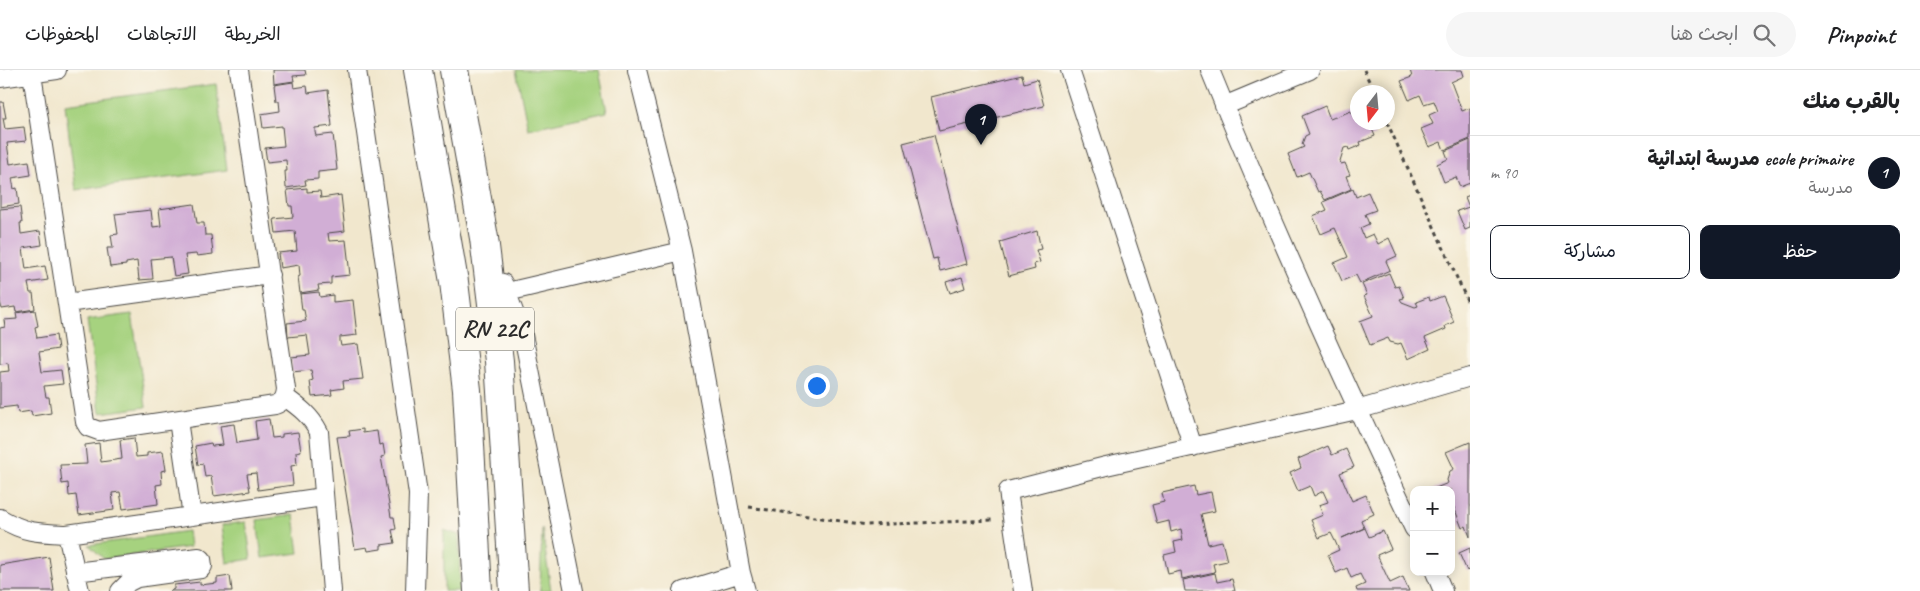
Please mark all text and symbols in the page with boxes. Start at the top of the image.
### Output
search box [1446,12,1796,57]
text: Pinpoint [1826,20,1895,50]
icon: search [1750,21,1778,49]
text: ابحث هنا [1670,22,1738,46]
text: المحفوظات [25,23,99,45]
text: الاتجاهات [127,23,197,45]
text: الخريطة [225,23,281,45]
north arrow [1350,85,1395,130]
text: بالقرب منك [1803,88,1900,114]
pin: 1 [965,104,997,145]
text: ecole primaire مدرسة ابتدائية [1647,147,1853,171]
text: 90 m [1490,163,1517,183]
text: 1 [1880,163,1888,183]
text: مدرسة [1808,178,1853,198]
button: مشاركة [1490,225,1690,279]
button: حفظ [1700,225,1900,279]
road number: RN 22C [456,308,534,350]
your location [804,373,830,399]
map controls [1410,486,1455,576]
button: + [1410,486,1455,531]
button: − [1410,531,1455,576]

